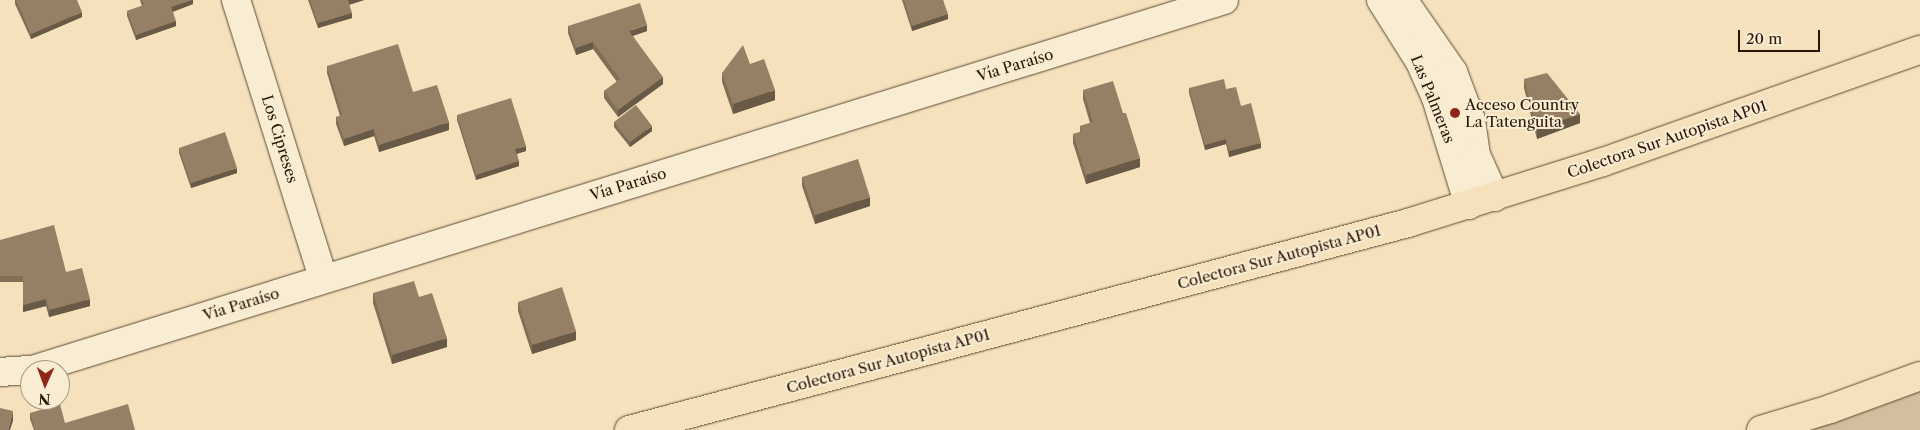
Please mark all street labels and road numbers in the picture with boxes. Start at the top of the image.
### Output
street label: Vía Paraíso [974,45,1056,85]
street label: Las Palmeras [1407,52,1459,146]
street label: Los Cipreses [258,93,302,185]
street label: Colectora Sur Autopista AP01 [1564,96,1770,182]
street label: Vía Paraíso [587,164,669,204]
street label: Colectora Sur Autopista AP01 [1174,221,1384,293]
street label: Vía Paraíso [200,284,282,324]
street label: Colectora Sur Autopista AP01 [783,325,993,397]

